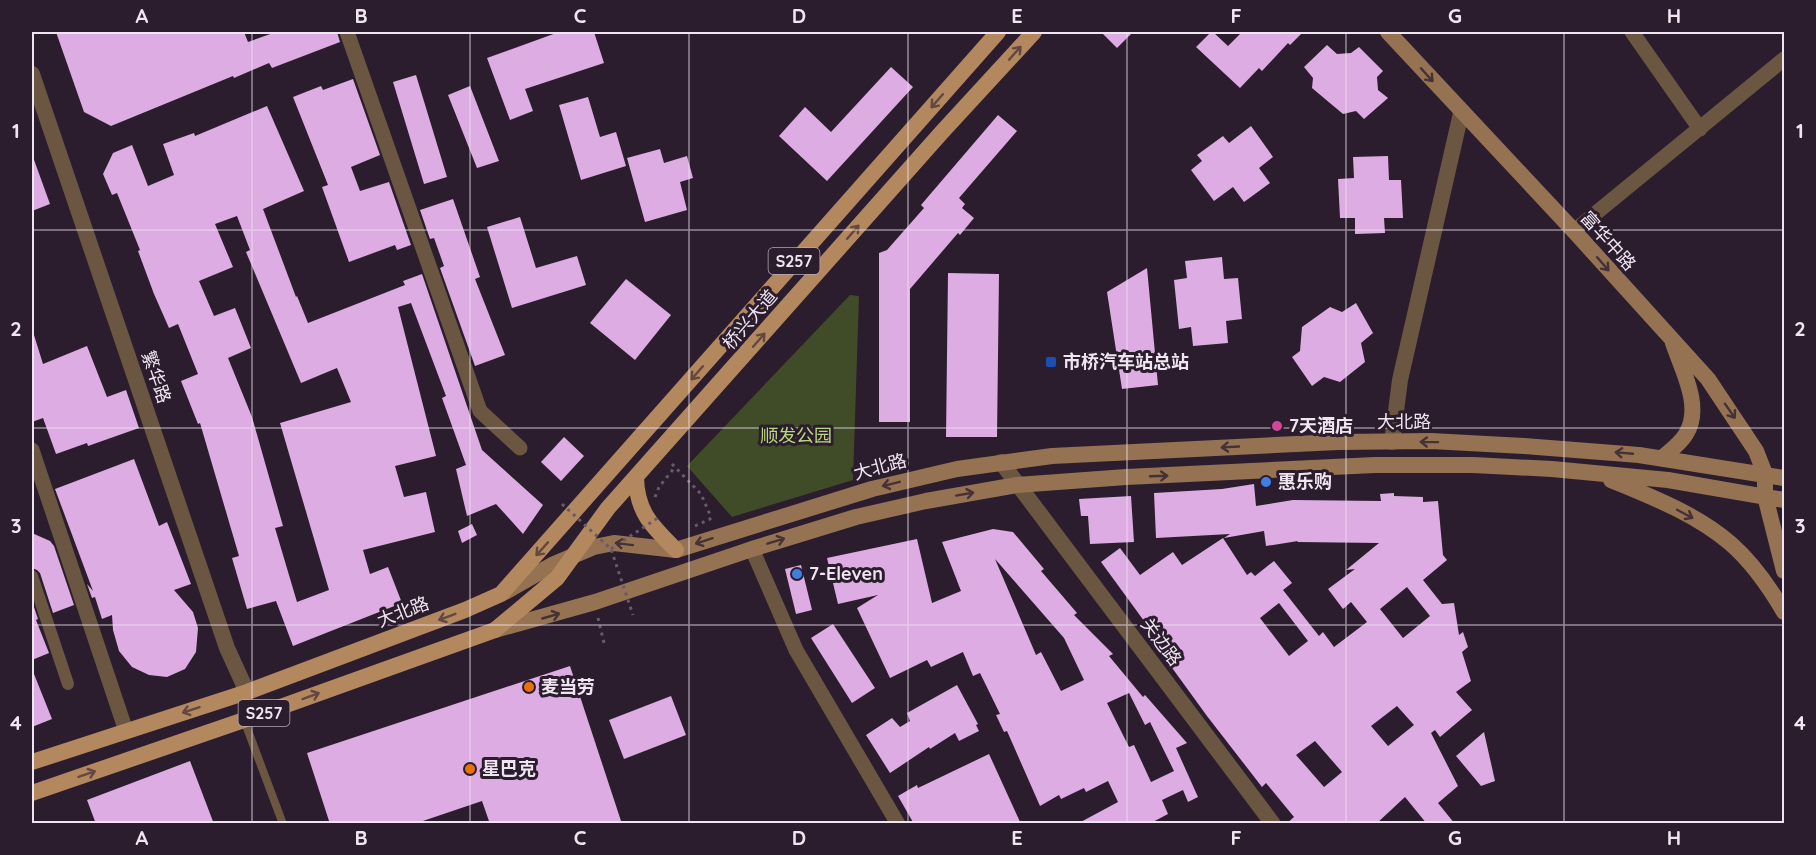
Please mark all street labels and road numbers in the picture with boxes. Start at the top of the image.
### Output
street label: 富华中路 [1576,206,1641,275]
road number: S257 [768,248,820,274]
street label: 桥兴大道 [717,285,782,354]
street label: 繁华路 [137,348,176,406]
street label: 大北路 [1377,410,1431,433]
street label: 大北路 [851,448,909,485]
street label: 大北路 [373,591,432,632]
street label: 关边路 [1136,613,1187,670]
road number: S257 [238,700,290,726]

